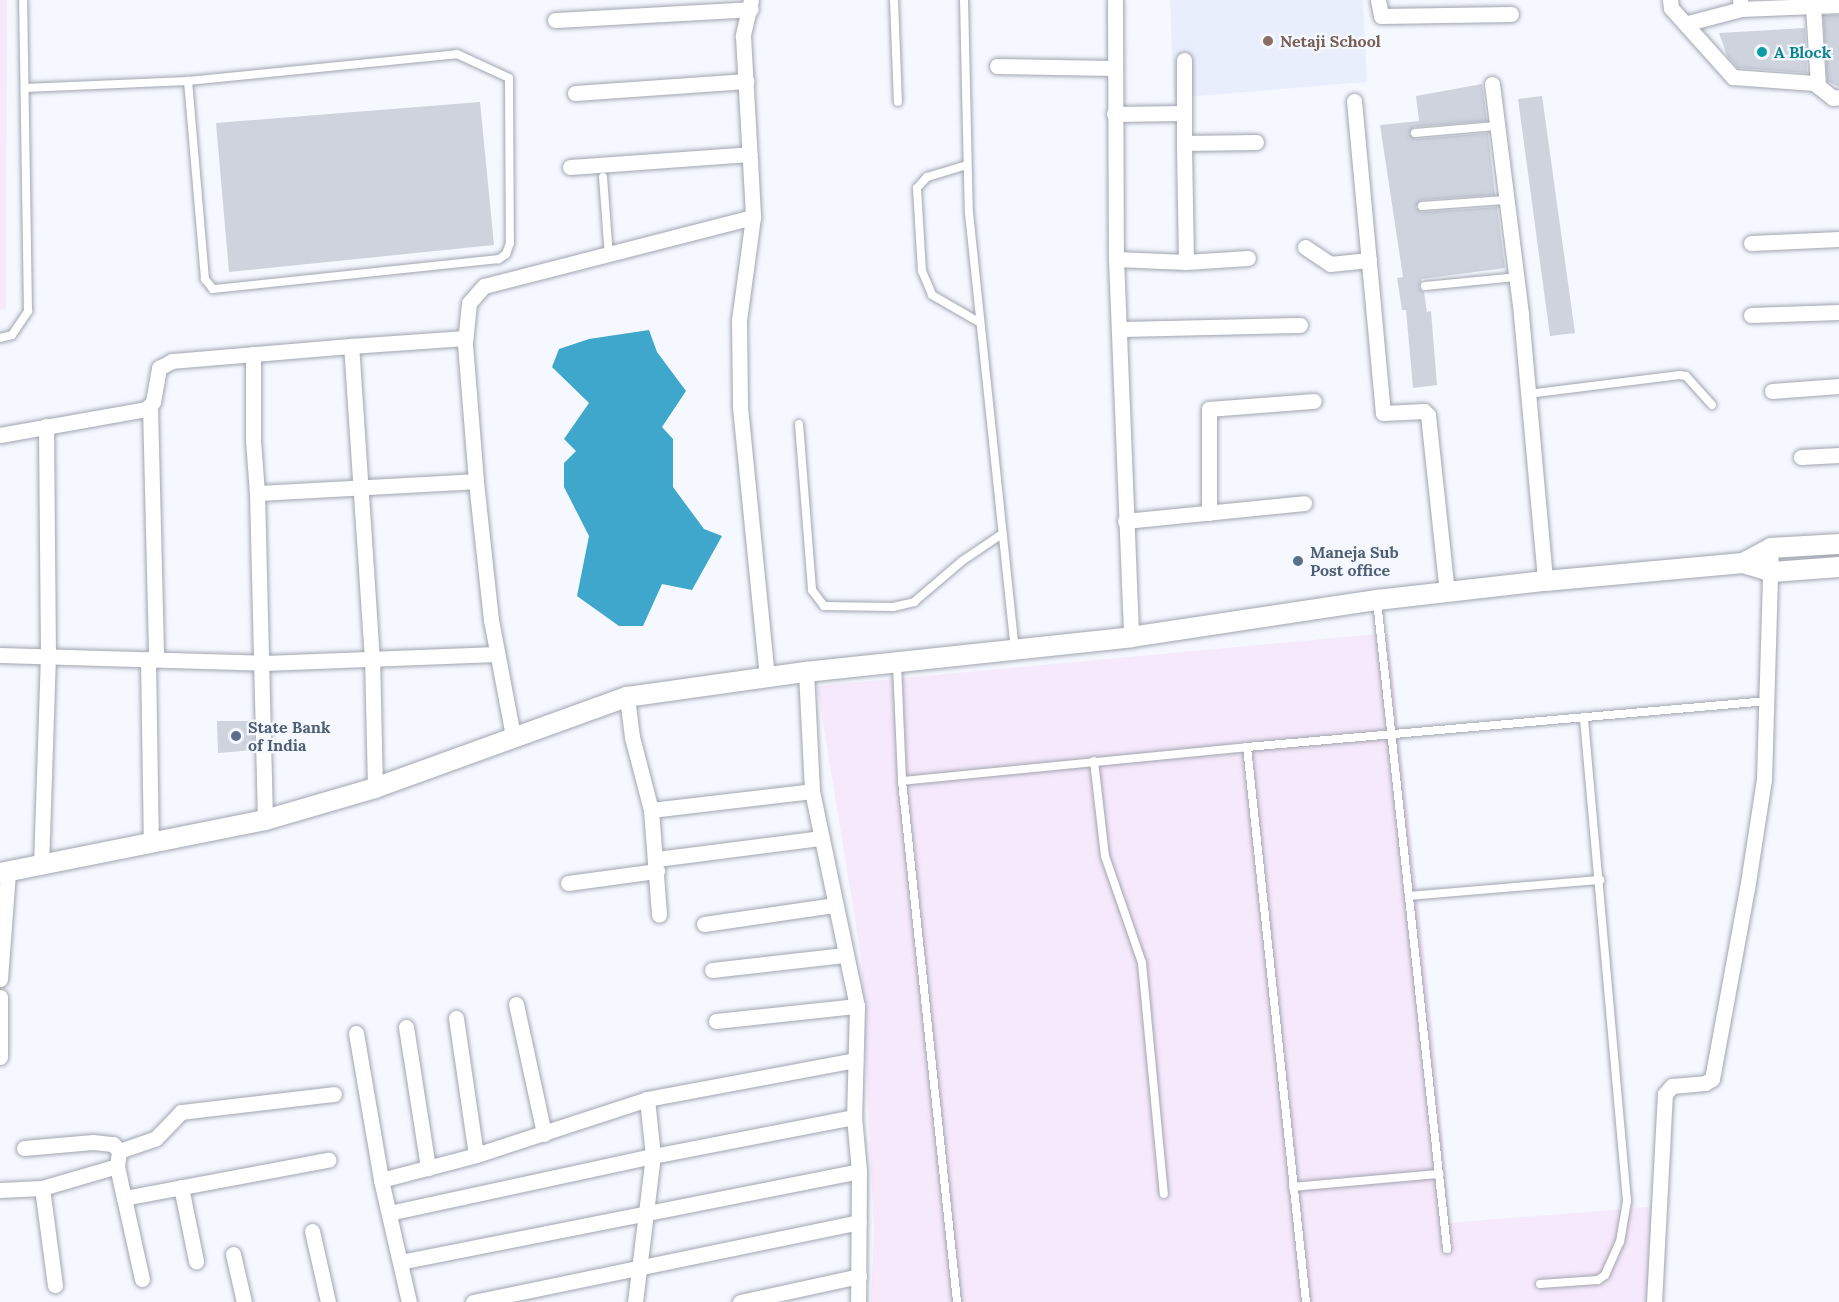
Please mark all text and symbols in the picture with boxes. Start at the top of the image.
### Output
place label: Netaji School [1280,31,1381,51]
marker: Netaji School [1261,34,1275,48]
place label: A Block [1774,42,1831,62]
marker: A Block [1755,45,1769,59]
place label: Maneja Sub Post office [1310,542,1399,580]
marker: Maneja Sub Post office [1291,554,1305,568]
place label: State Bank of India [248,717,330,755]
marker: State Bank of India [229,729,243,743]

